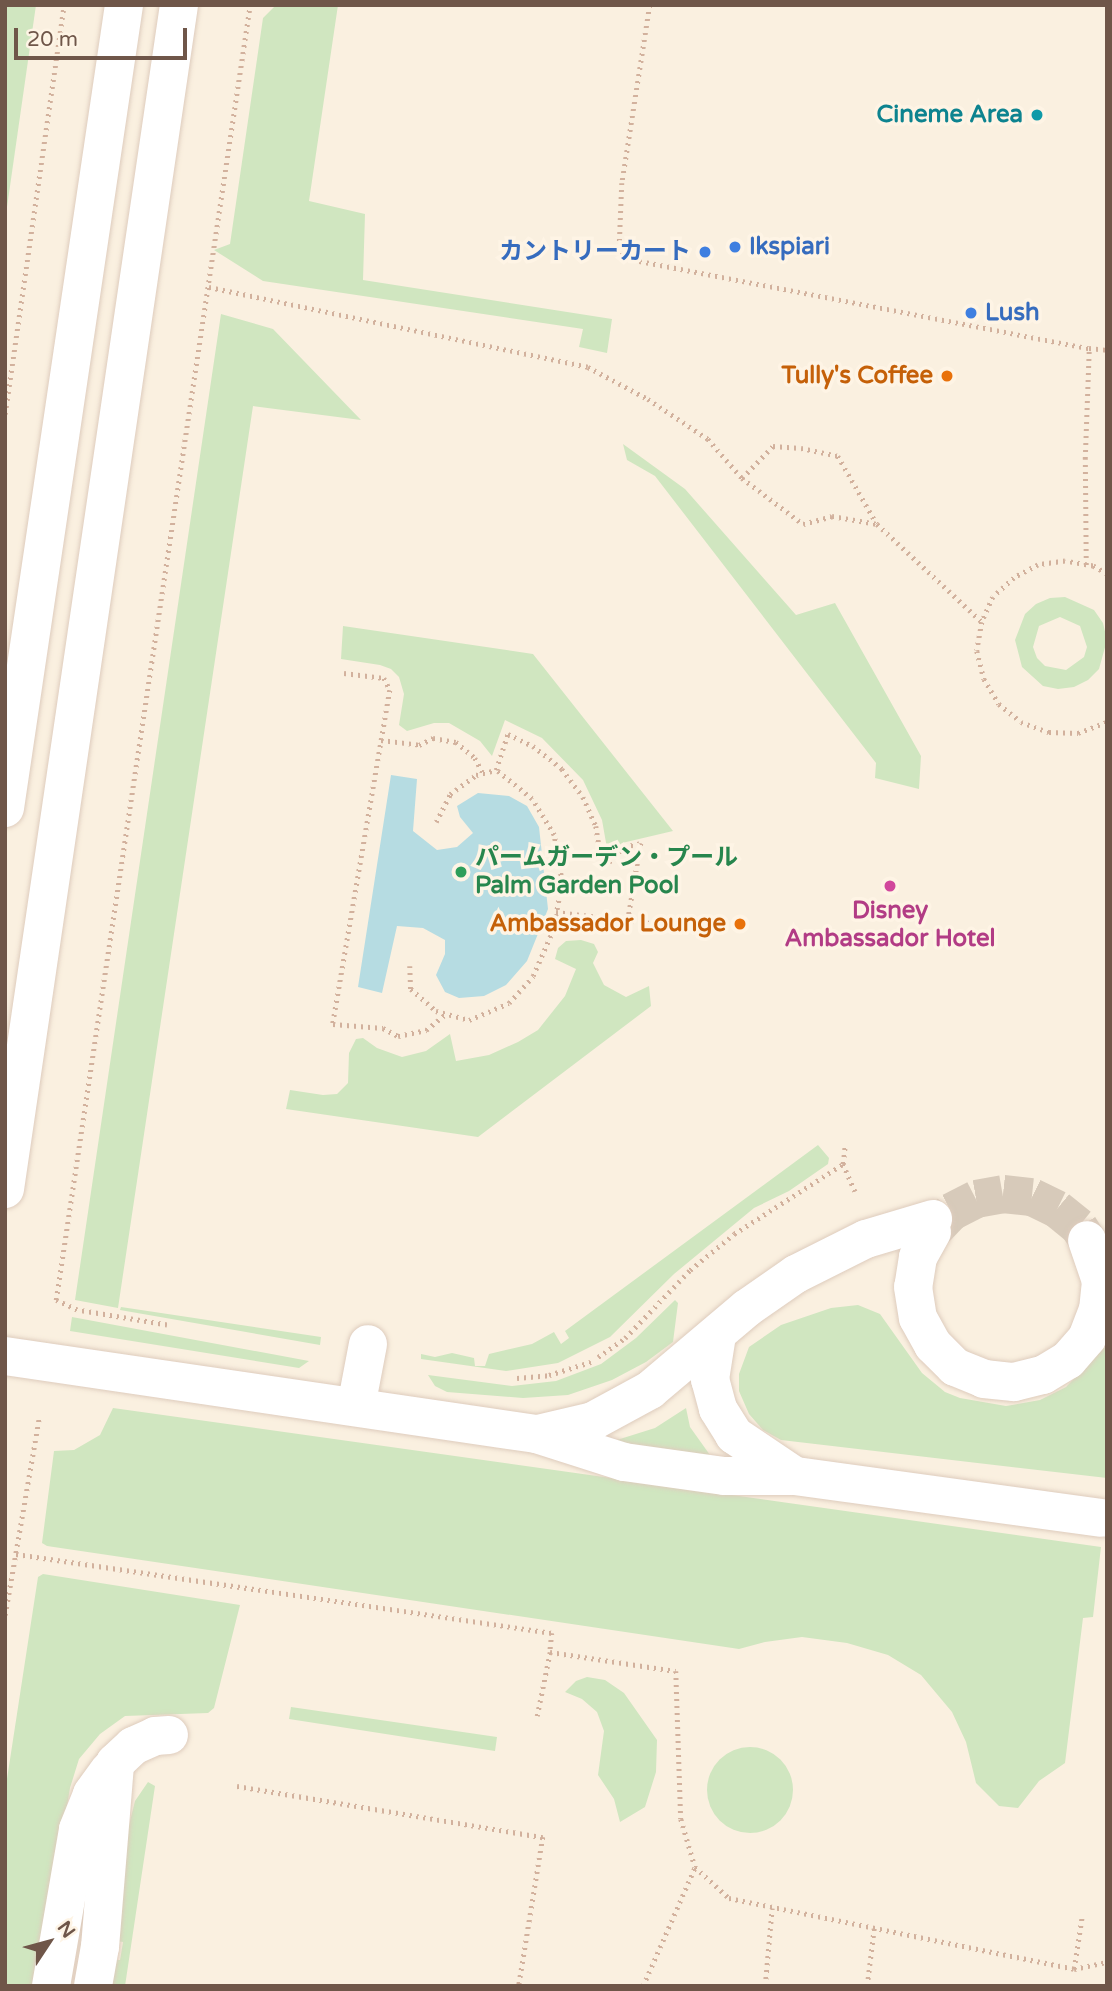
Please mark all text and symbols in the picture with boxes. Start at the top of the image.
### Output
scale bar [18,14,191,58]
text: 20 m [27,27,78,52]
place label: Cineme Area [877,101,1023,129]
marker: Cineme Area [1029,107,1045,123]
place label: Ikspiari [749,233,830,261]
place label: カントリーカート [499,238,691,266]
marker: Ikspiari [727,239,743,255]
marker: カントリーカート [697,244,713,260]
place label: Lush [985,299,1040,327]
marker: Lush [963,305,979,321]
place label: Tully's Coffee [781,362,933,390]
marker: Tully's Coffee [939,368,955,384]
place label: パームガーデン・プール Palm Garden Pool [475,844,739,900]
marker: パームガーデン・プール Palm Garden Pool [453,864,469,880]
marker: Disney Ambassador Hotel [882,878,898,894]
place label: Disney Ambassador Hotel [785,897,995,953]
place label: Ambassador Lounge [490,910,726,938]
marker: Ambassador Lounge [732,916,748,932]
north arrow [14,1907,84,1977]
text: N [53,1917,79,1942]

